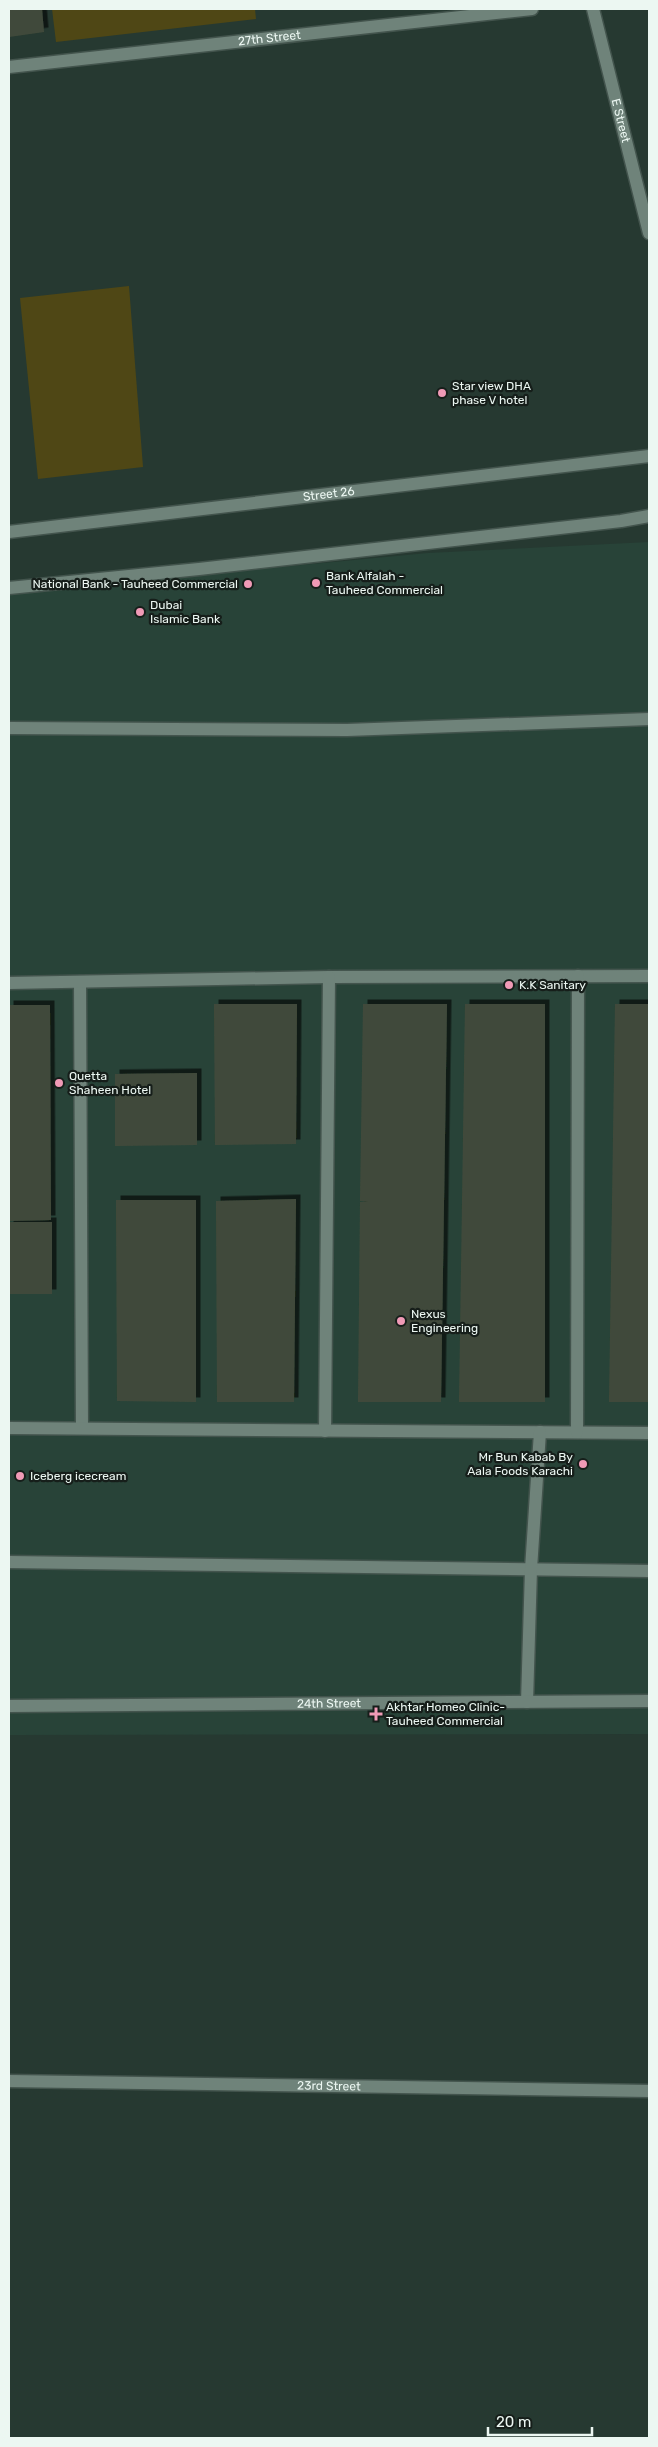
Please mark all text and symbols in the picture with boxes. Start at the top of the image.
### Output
street label: 27th Street [237,28,302,49]
street label: E Street [609,97,633,144]
place label: Star view DHA phase V hotel [452,379,531,407]
marker: Star view DHA phase V hotel [436,387,448,399]
street label: Street 26 [302,484,355,504]
place label: Bank Alfalah - Tauheed Commercial [326,569,443,597]
place label: National Bank - Tauheed Commercial [33,577,238,591]
marker: Bank Alfalah - Tauheed Commercial [310,577,322,589]
marker: National Bank - Tauheed Commercial [242,578,254,590]
place label: Dubai Islamic Bank [150,598,221,626]
marker: Dubai Islamic Bank [134,606,146,618]
place label: K.K Sanitary [519,978,586,992]
marker: K.K Sanitary [503,979,515,991]
place label: Quetta Shaheen Hotel [69,1069,151,1097]
marker: Quetta Shaheen Hotel [53,1077,65,1089]
place label: Nexus Engineering [411,1307,478,1335]
marker: Nexus Engineering [395,1315,407,1327]
place label: Mr Bun Kabab By Aala Foods Karachi [467,1450,573,1478]
marker: Mr Bun Kabab By Aala Foods Karachi [577,1458,589,1470]
place label: Iceberg icecream [30,1469,126,1483]
marker: Iceberg icecream [14,1470,26,1482]
street label: 24th Street [297,1696,361,1711]
place label: Akhtar Homeo Clinic- Tauheed Commercial [386,1700,505,1728]
marker: Akhtar Homeo Clinic- Tauheed Commercial [370,1708,382,1720]
street label: 23rd Street [297,2079,361,2093]
scale bar [488,2404,592,2436]
text: 20 m [496,2413,531,2431]

